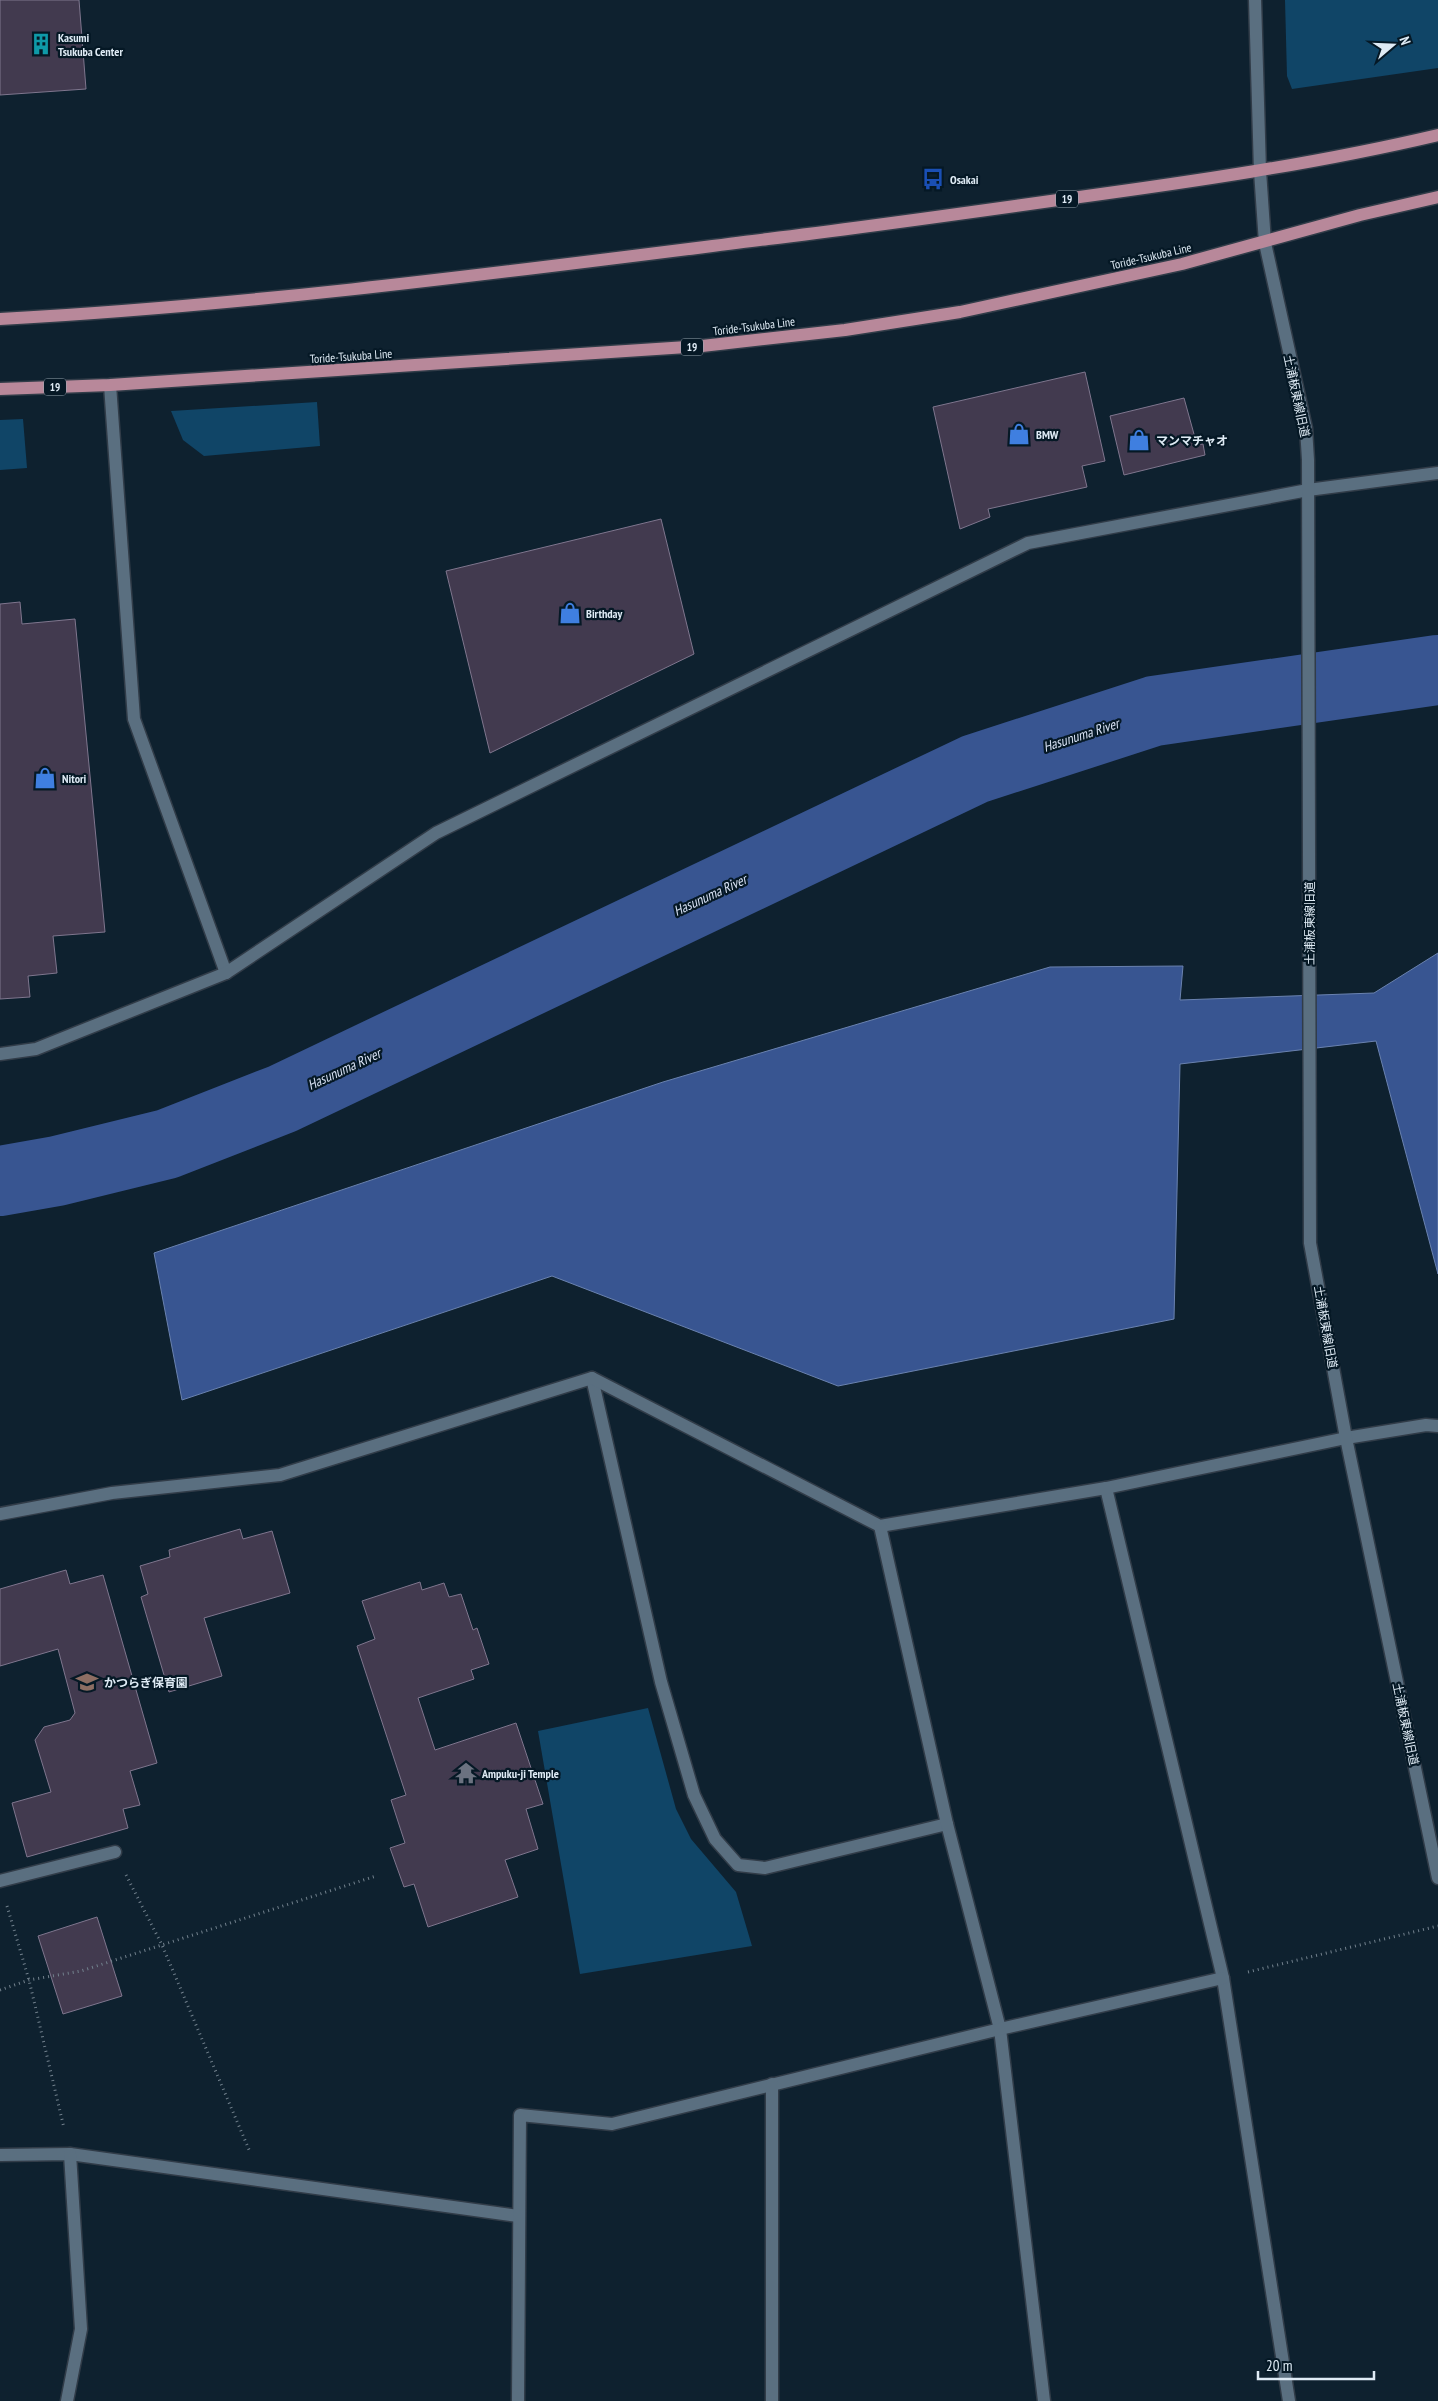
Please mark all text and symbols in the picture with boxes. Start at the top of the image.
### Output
north arrow [1368,20,1418,70]
place label: Kasumi Tsukuba Center [58,30,123,59]
building icon: Kasumi Tsukuba Center [28,31,54,57]
text: N [1396,34,1415,47]
bus stop icon: Osakai [920,166,946,192]
place label: Osakai [950,172,979,187]
road number: 19 [1056,190,1078,208]
street label: Toride-Tsukuba Line [1109,239,1193,273]
street label: Toride-Tsukuba Line [712,314,796,338]
road number: 19 [681,338,703,356]
street label: Toride-Tsukuba Line [309,346,393,366]
street label: 土浦板東線旧道 [1281,353,1313,439]
road number: 19 [44,378,66,396]
shop icon: BMW [1006,421,1032,447]
place label: BMW [1036,427,1059,442]
shop icon: マンマチャオ [1126,427,1152,453]
place label: マンマチャオ [1156,433,1228,448]
shop icon: Birthday [557,600,583,626]
place label: Birthday [586,606,623,621]
water label: Hasunuma River [1041,714,1123,756]
shop icon: Nitori [32,765,58,791]
place label: Nitori [62,771,87,786]
water label: Hasunuma River [671,869,751,920]
street label: 土浦板東線旧道 [1302,881,1317,965]
water label: Hasunuma River [305,1043,385,1094]
street label: 土浦板東線旧道 [1311,1284,1341,1370]
school or university icon: かつらぎ保育園 [74,1669,100,1695]
place label: かつらぎ保育園 [104,1675,188,1690]
street label: 土浦板東線旧道 [1390,1681,1422,1767]
temple icon: Ampuku-ji Temple [453,1760,479,1786]
place label: Ampuku-ji Temple [481,1766,559,1781]
scale bar [1258,2348,1374,2380]
text: 20 m [1266,2356,1292,2375]

